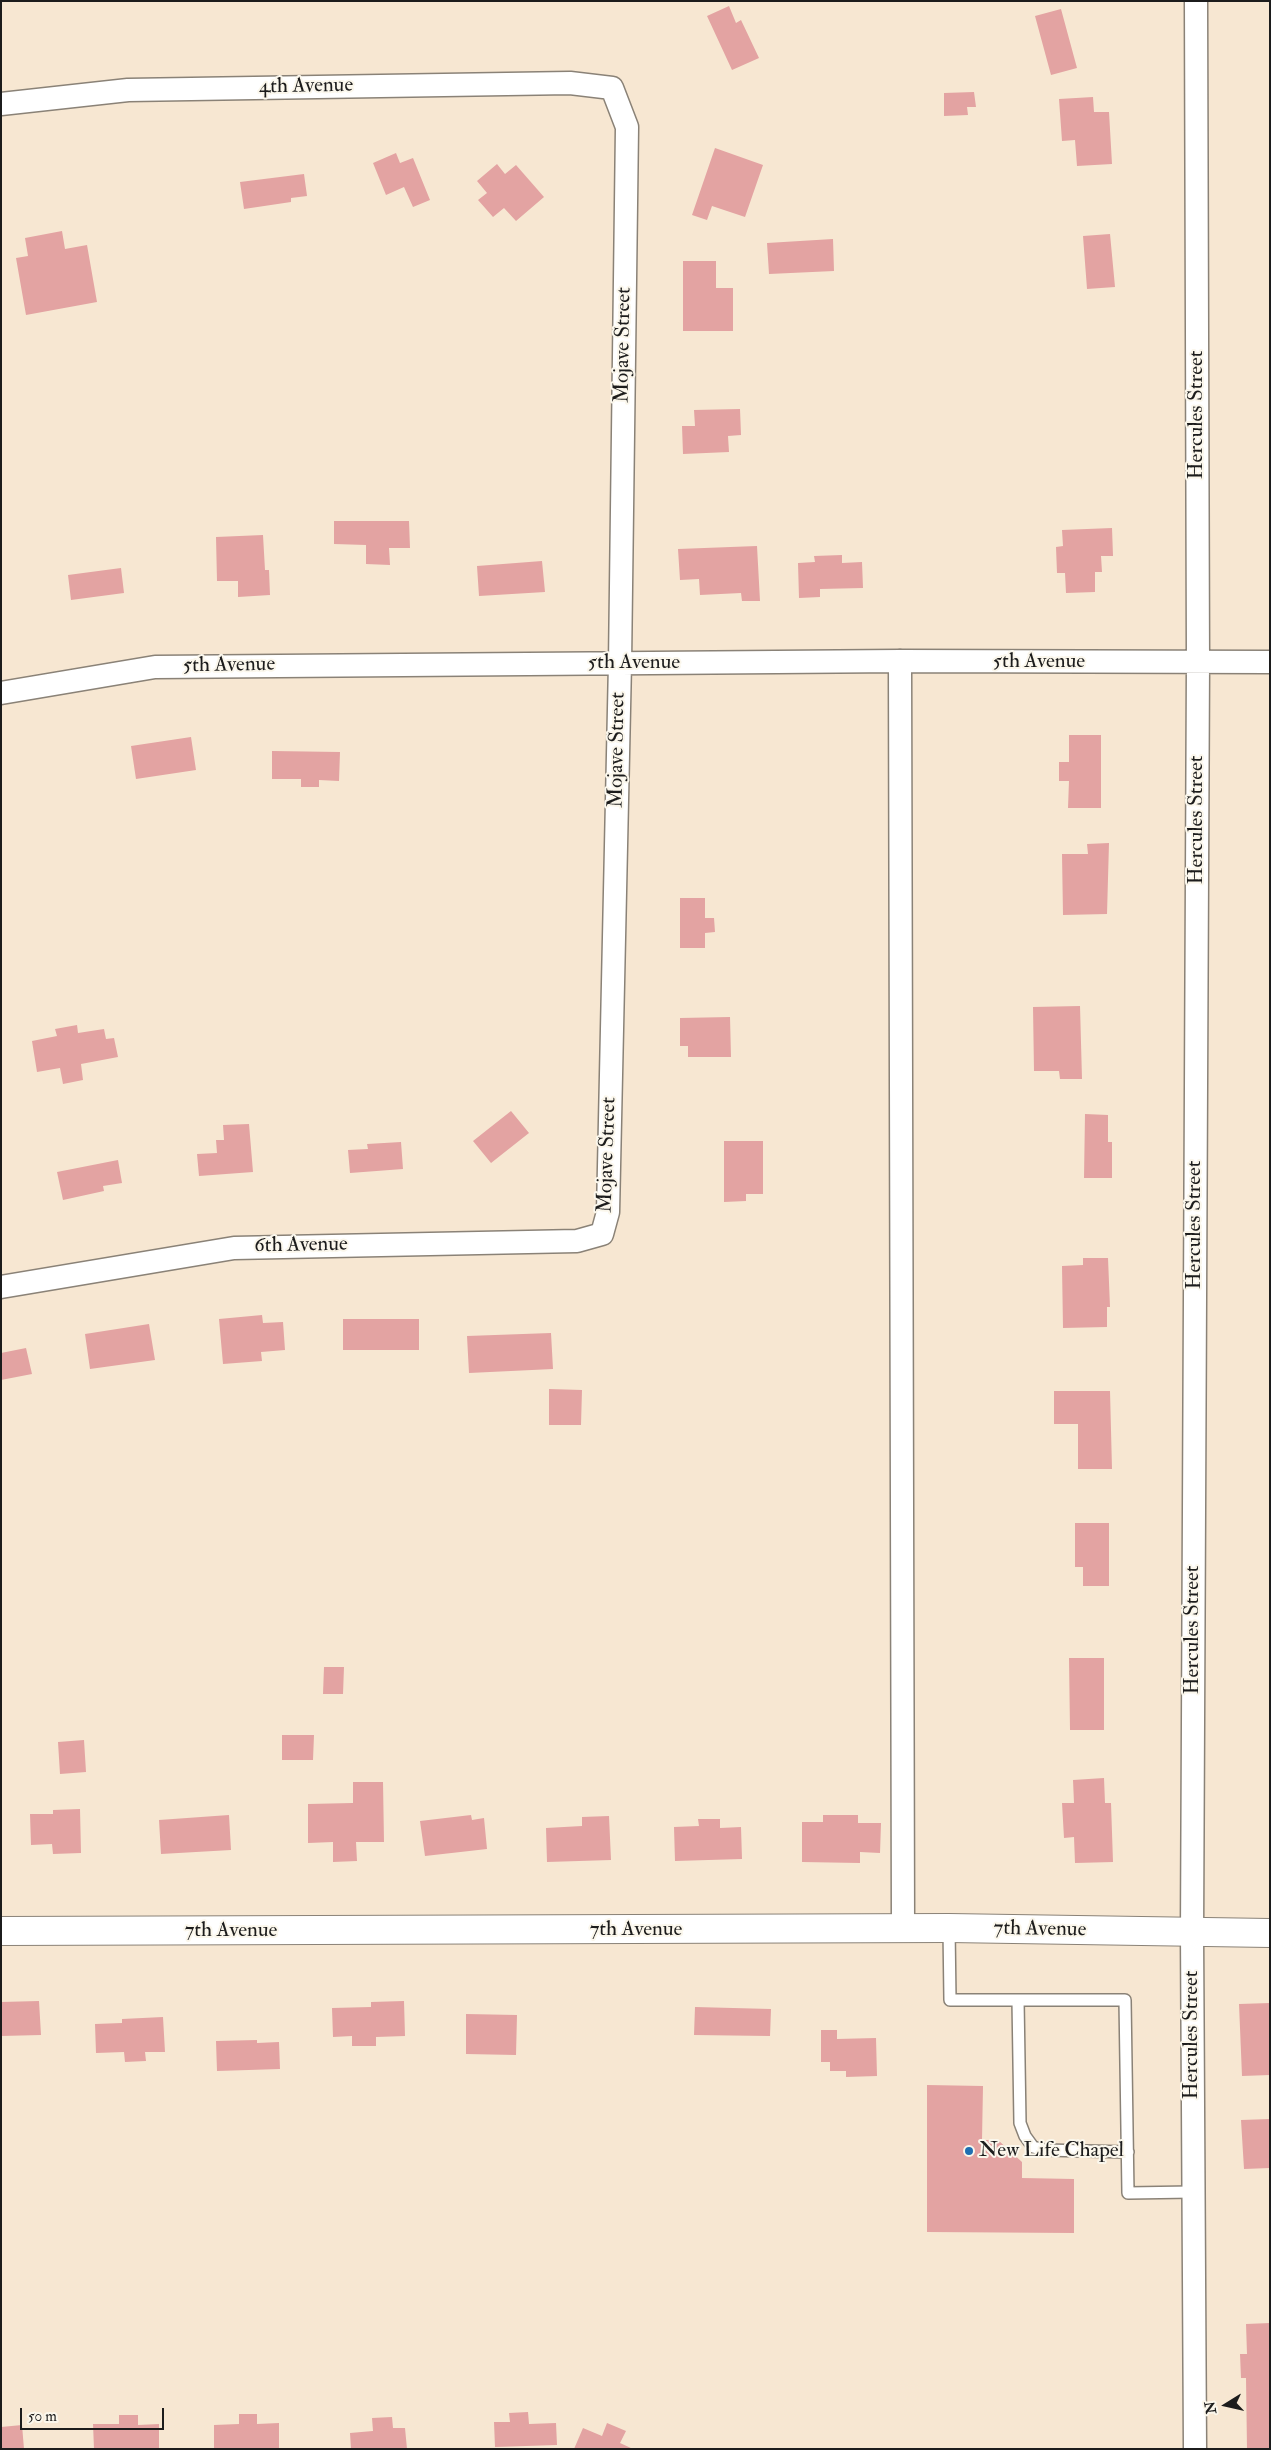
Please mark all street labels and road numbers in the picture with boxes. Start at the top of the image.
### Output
street label: 4th Avenue [259,74,353,100]
street label: Mojave Street [610,287,638,403]
street label: Hercules Street [1184,350,1210,480]
street label: 5th Avenue [993,649,1085,675]
street label: 5th Avenue [588,650,680,676]
street label: 5th Avenue [183,653,275,679]
street label: Mojave Street [604,692,632,808]
street label: Hercules Street [1184,755,1210,885]
street label: Mojave Street [593,1097,623,1213]
street label: Hercules Street [1182,1160,1208,1290]
street label: 6th Avenue [254,1233,348,1259]
street label: Hercules Street [1180,1565,1206,1695]
street label: 7th Avenue [590,1917,682,1943]
street label: 7th Avenue [993,1917,1087,1943]
street label: 7th Avenue [185,1918,277,1944]
street label: Hercules Street [1179,1970,1205,2100]

